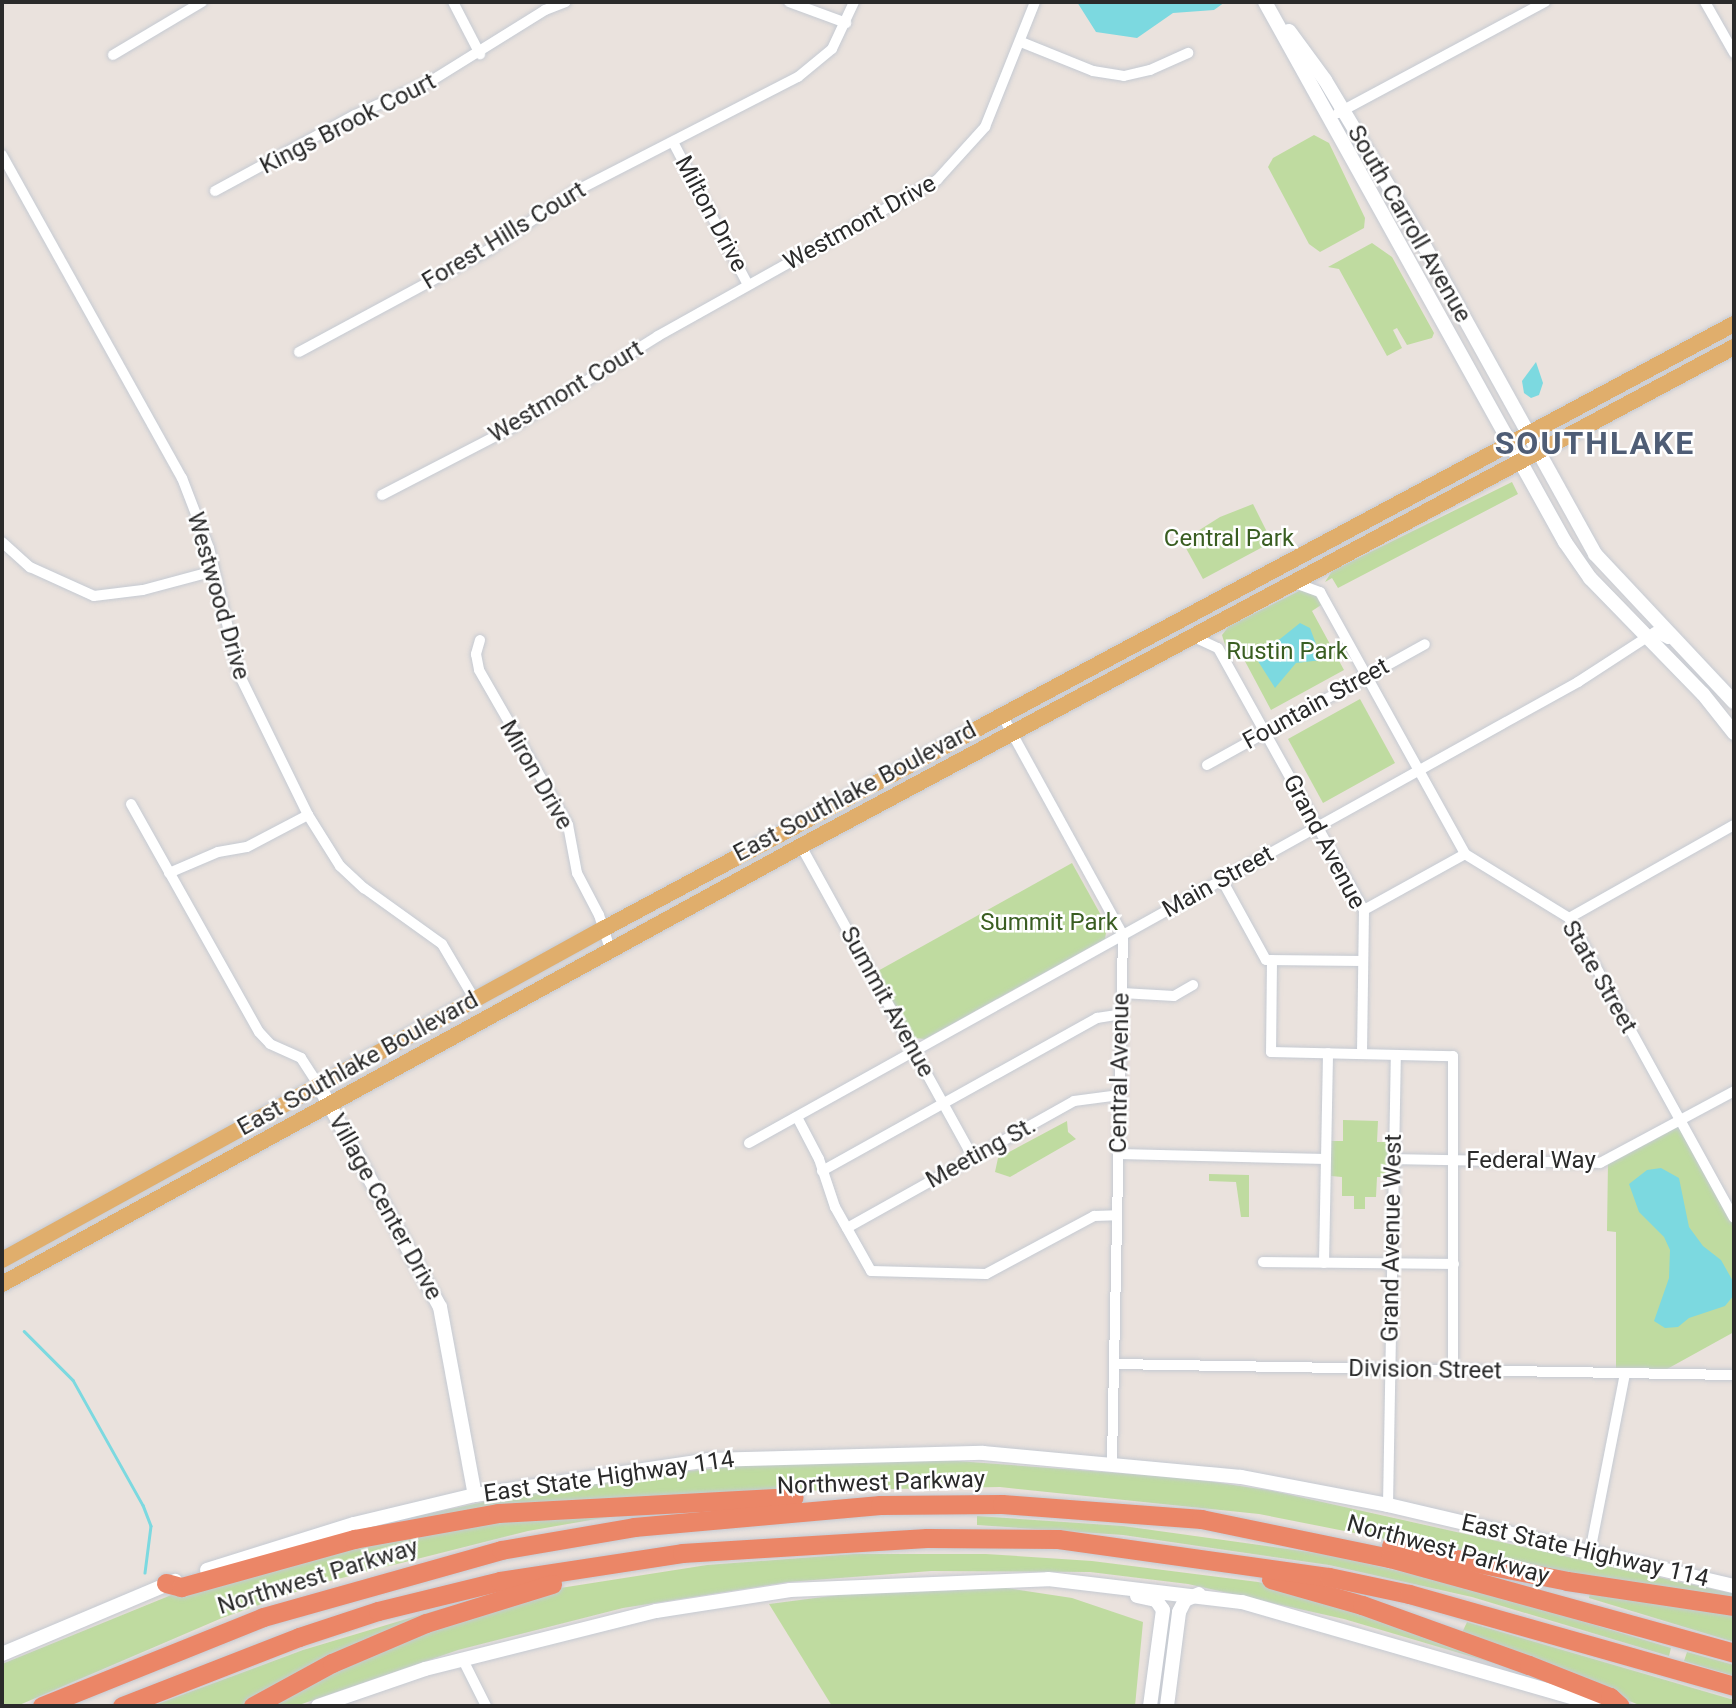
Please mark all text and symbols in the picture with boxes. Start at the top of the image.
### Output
street label: Kings Brook Court [255,67,441,181]
street label: South Carroll Avenue [1341,120,1477,328]
street label: Milton Drive [668,151,754,277]
street label: Westmont Drive [779,169,941,277]
street label: Forest Hills Court [417,176,591,296]
street label: Westmont Court [484,335,648,449]
district label: SOUTHLAKE [1496,424,1694,462]
street label: Westwood Drive [180,509,256,683]
park label: Central Park [1164,525,1294,553]
park label: Rustin Park [1226,638,1348,666]
street label: Fountain Street [1238,652,1394,756]
street label: Miron Drive [493,715,579,835]
street label: East Southlake Boulevard [729,716,981,868]
street label: Grand Avenue [1276,770,1372,914]
street label: Main Street [1158,840,1278,924]
park label: Summit Park [980,909,1118,937]
street label: State Street [1555,916,1643,1038]
street label: Summit Avenue [834,922,940,1082]
street label: East Southlake Boulevard [233,986,483,1142]
street label: Central Avenue [1104,993,1136,1153]
street label: Village Center Drive [322,1109,448,1305]
street label: Meeting St. [921,1111,1041,1195]
street label: Grand Avenue West [1376,1134,1408,1342]
street label: Federal Way [1466,1147,1596,1175]
street label: Division Street [1348,1354,1502,1386]
street label: East State Highway 114 [482,1445,736,1509]
street label: Northwest Parkway [776,1465,986,1501]
street label: Northwest Parkway [1344,1509,1552,1591]
street label: East State Highway 114 [1459,1509,1711,1593]
street label: Northwest Parkway [214,1533,422,1621]

